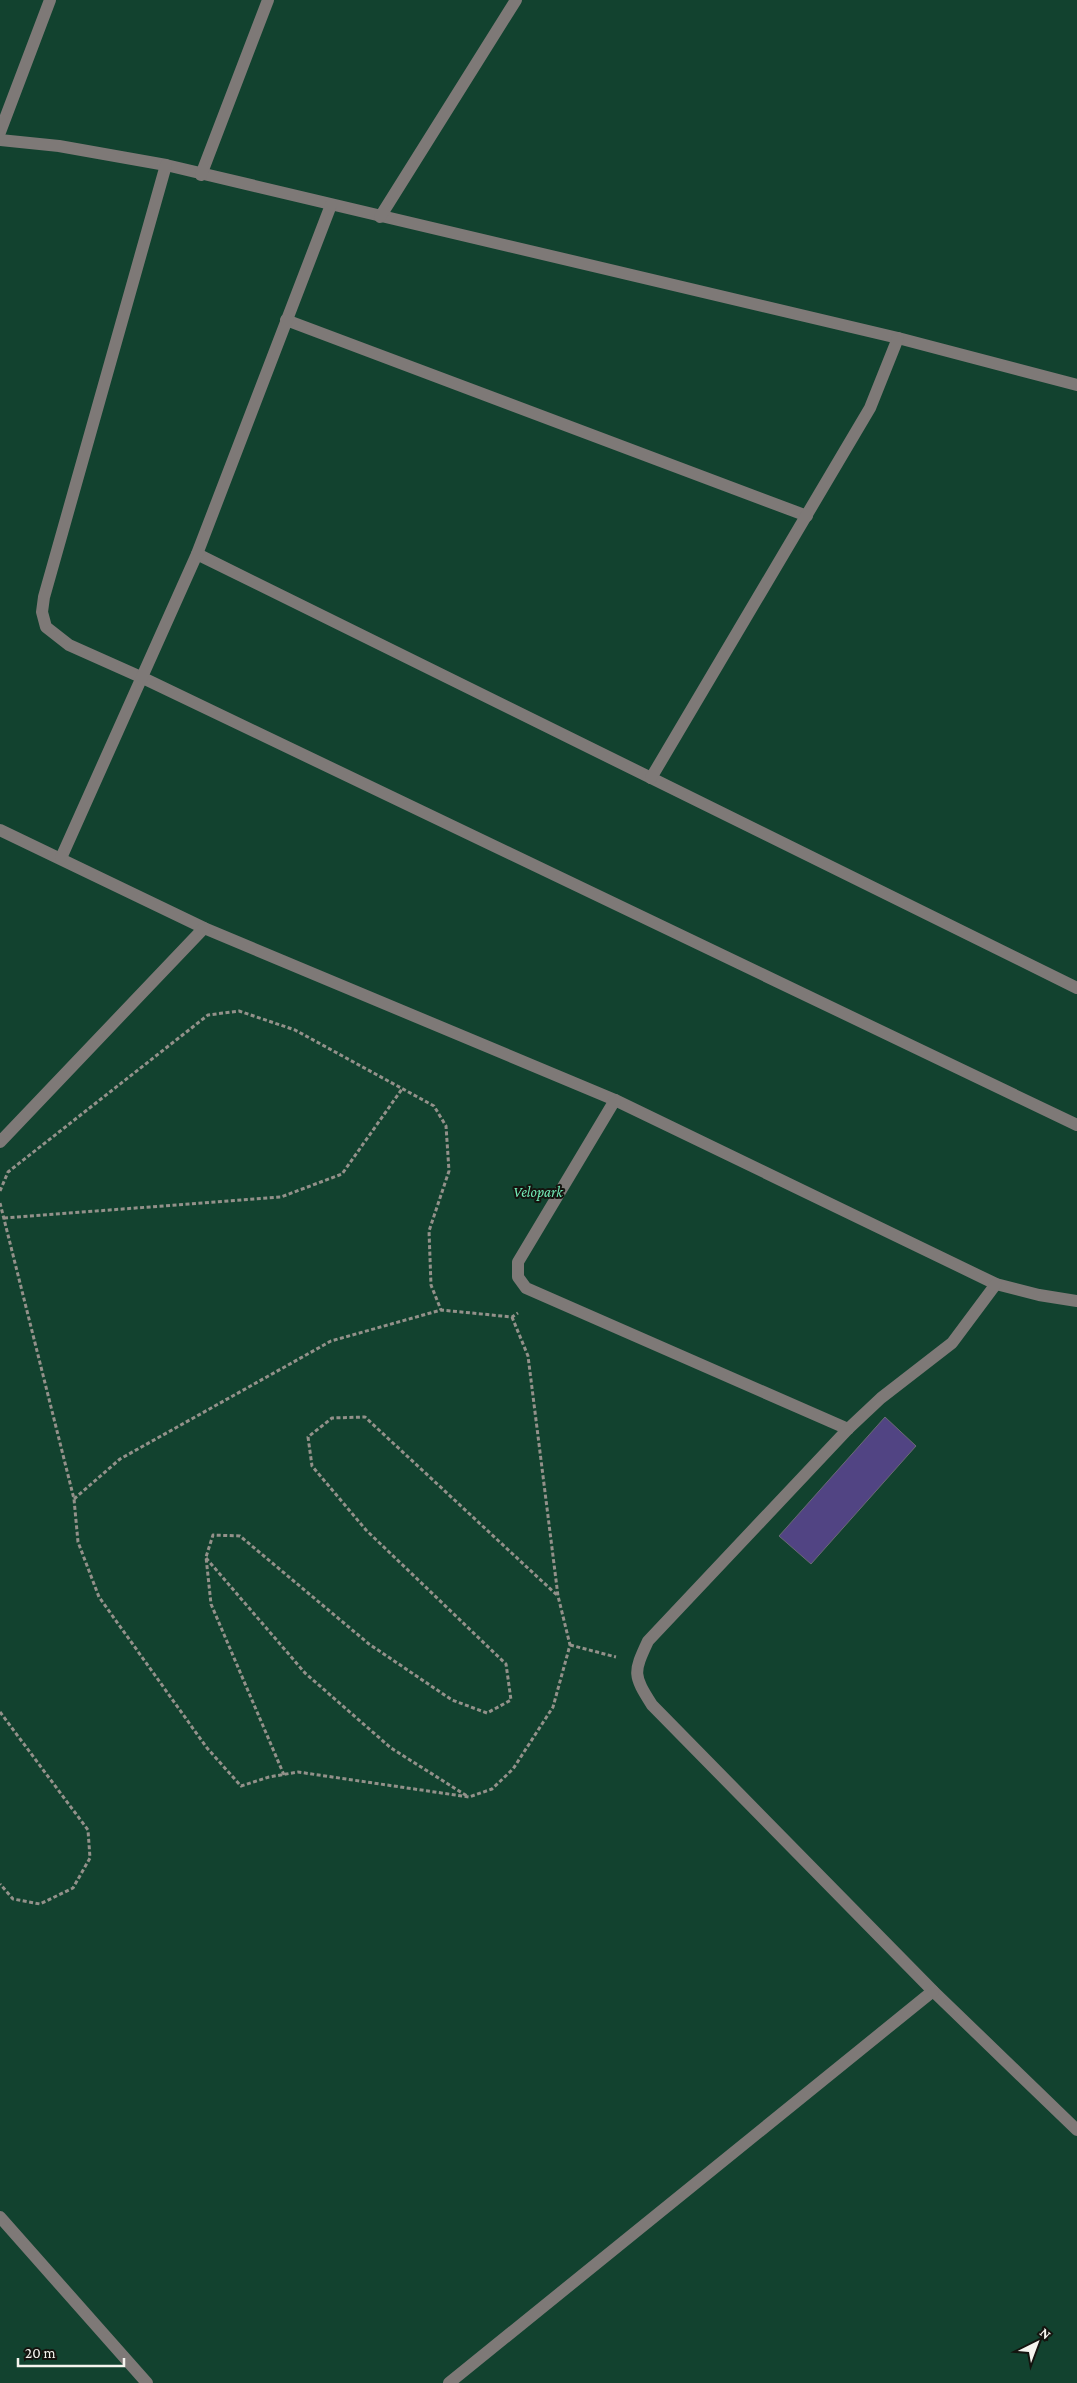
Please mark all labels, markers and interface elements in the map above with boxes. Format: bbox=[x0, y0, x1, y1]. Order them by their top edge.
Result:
park label: Velopark bbox=[513, 1184, 564, 1201]
north arrow bbox=[1012, 2318, 1062, 2368]
text: N bbox=[1037, 2324, 1055, 2343]
scale bar bbox=[18, 2336, 124, 2368]
text: 20 m bbox=[25, 2345, 56, 2361]

